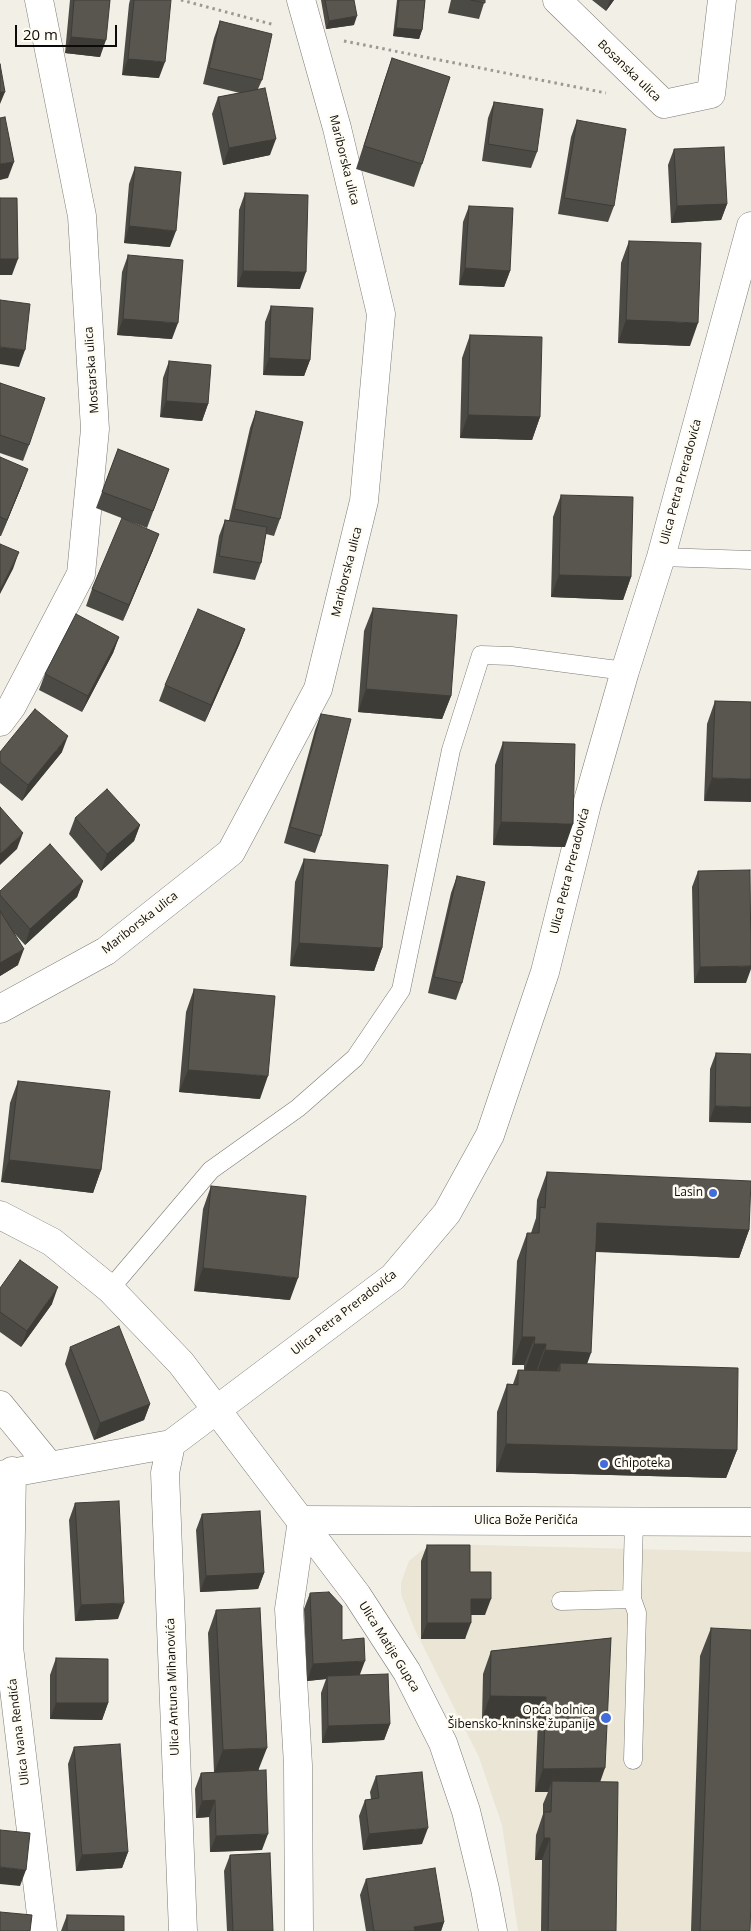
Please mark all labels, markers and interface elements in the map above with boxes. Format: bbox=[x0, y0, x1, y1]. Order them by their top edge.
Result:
scale bar bbox=[18, 15, 120, 47]
text: 20 m bbox=[23, 24, 58, 44]
street label: Bosanska ulica bbox=[594, 37, 664, 105]
street label: Mariborska ulica bbox=[326, 113, 362, 207]
street label: Mostarska ulica bbox=[82, 326, 102, 414]
street label: Ulica Petra Preradovića bbox=[657, 417, 705, 547]
street label: Mariborska ulica bbox=[329, 525, 365, 619]
street label: Ulica Petra Preradovića bbox=[547, 806, 593, 936]
street label: Mariborska ulica bbox=[99, 889, 181, 957]
place label: Lasin bbox=[674, 1186, 703, 1200]
marker: Lasin bbox=[707, 1187, 719, 1199]
street label: Ulica Petra Preradovića bbox=[288, 1267, 400, 1359]
place label: Chipoteka bbox=[614, 1457, 670, 1471]
marker: Chipoteka bbox=[598, 1458, 610, 1470]
street label: Ulica Bože Peričića bbox=[474, 1514, 578, 1528]
street label: Ulica Matije Gupca bbox=[355, 1599, 423, 1695]
street label: Ulica Antuna Mihanovića bbox=[163, 1618, 183, 1756]
street label: Ulica Ivana Rendića bbox=[5, 1678, 33, 1786]
place label: Opća bolnica Šibensko-kninske županije bbox=[448, 1704, 595, 1732]
marker: Opća bolnica Šibensko-kninske županije bbox=[599, 1711, 613, 1725]

